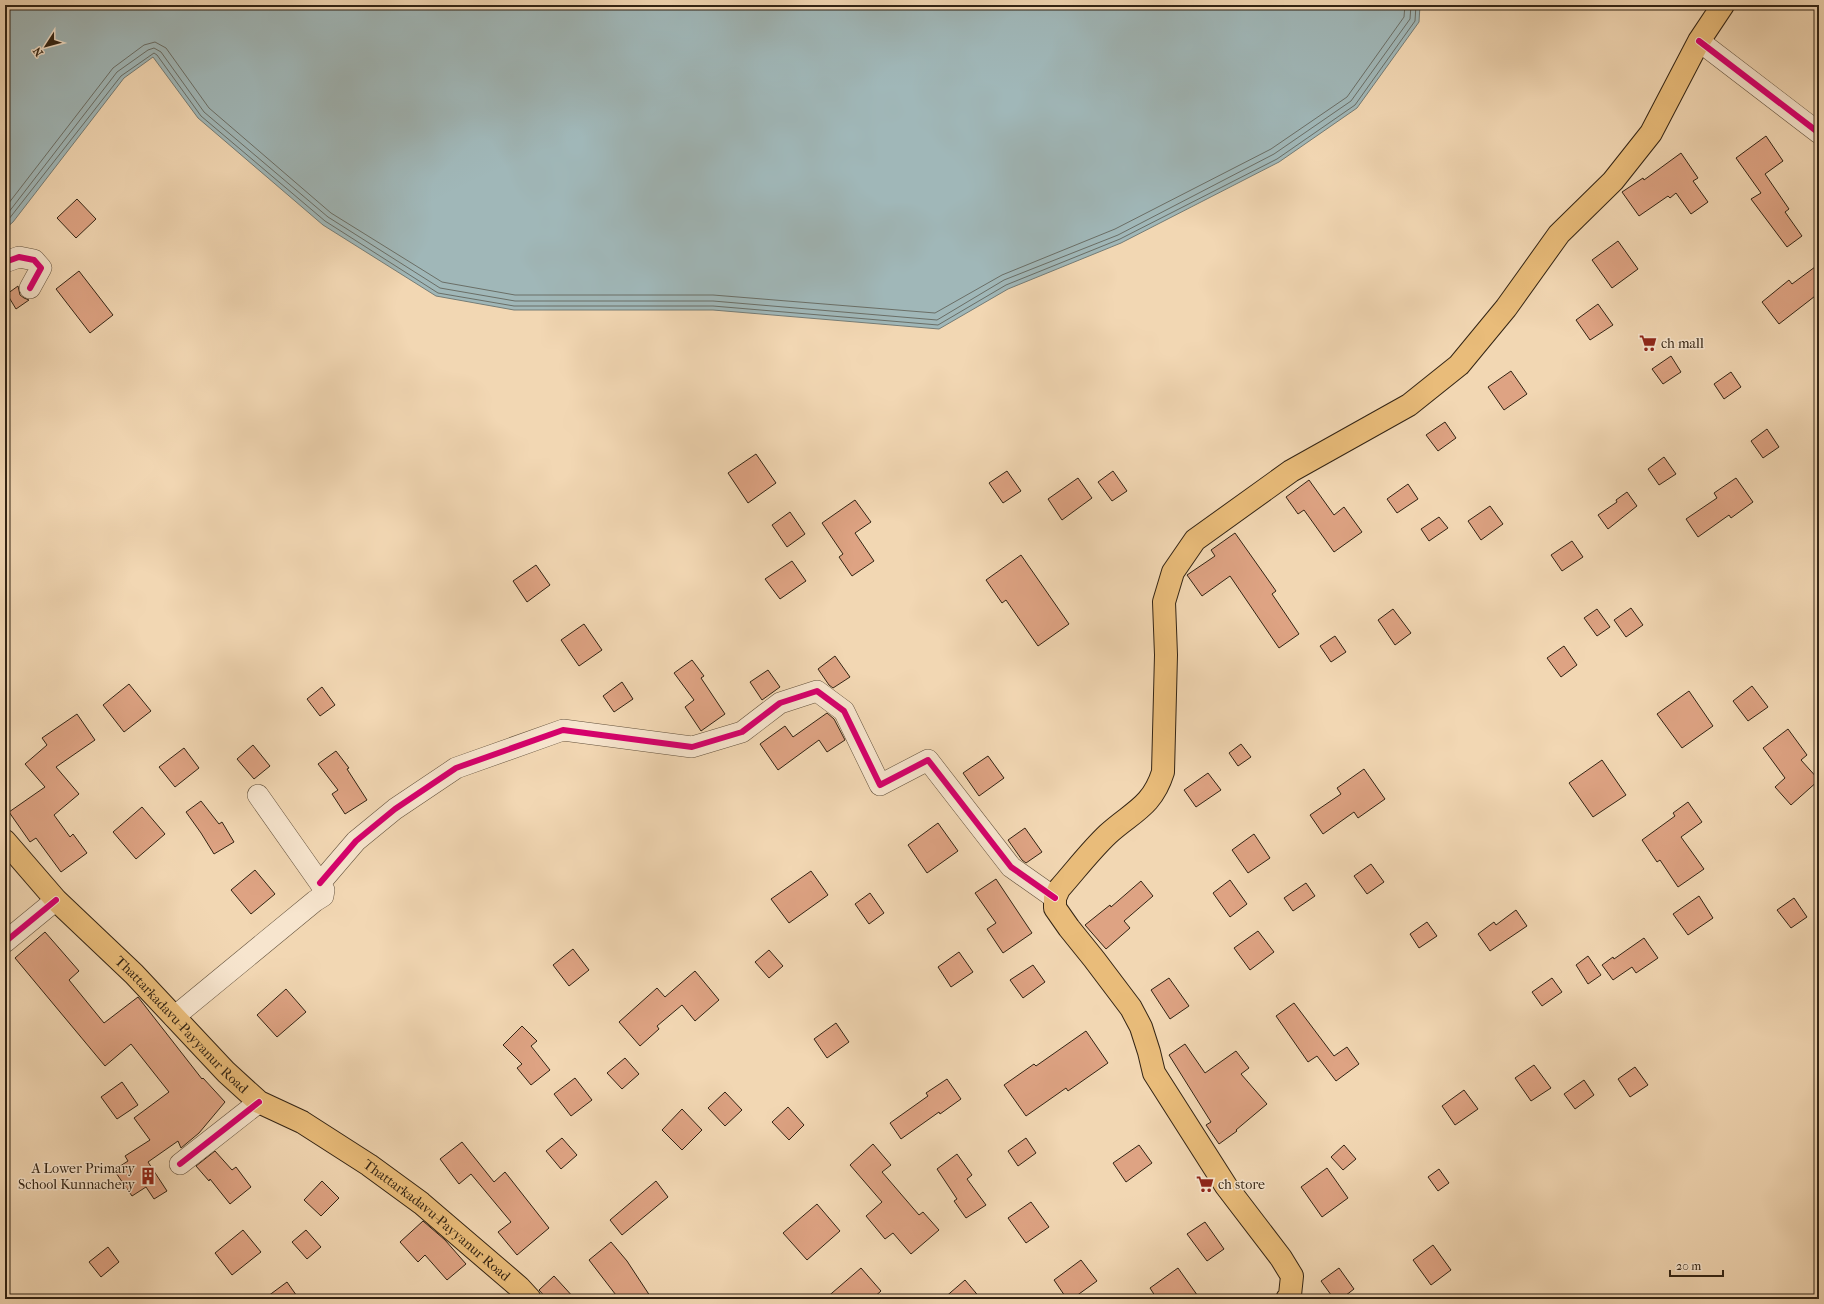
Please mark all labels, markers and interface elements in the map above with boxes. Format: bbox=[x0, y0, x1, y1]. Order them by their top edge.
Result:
north arrow bbox=[26, 26, 66, 66]
text: N bbox=[30, 44, 46, 59]
supermarket icon: ch mall bbox=[1638, 333, 1658, 353]
place label: ch mall bbox=[1661, 335, 1704, 352]
street label: Thattarkadavu-Payyanur Road bbox=[111, 953, 252, 1097]
street label: Thattarkadavu-Payyanur Road bbox=[360, 1156, 514, 1285]
place label: A Lower Primary School Kunnachery bbox=[18, 1160, 136, 1193]
building icon: A Lower Primary School Kunnachery bbox=[138, 1166, 158, 1186]
supermarket icon: ch store bbox=[1195, 1174, 1215, 1194]
place label: ch store bbox=[1218, 1176, 1265, 1193]
scale bar bbox=[1670, 1252, 1723, 1278]
text: 20 m bbox=[1676, 1259, 1701, 1273]

